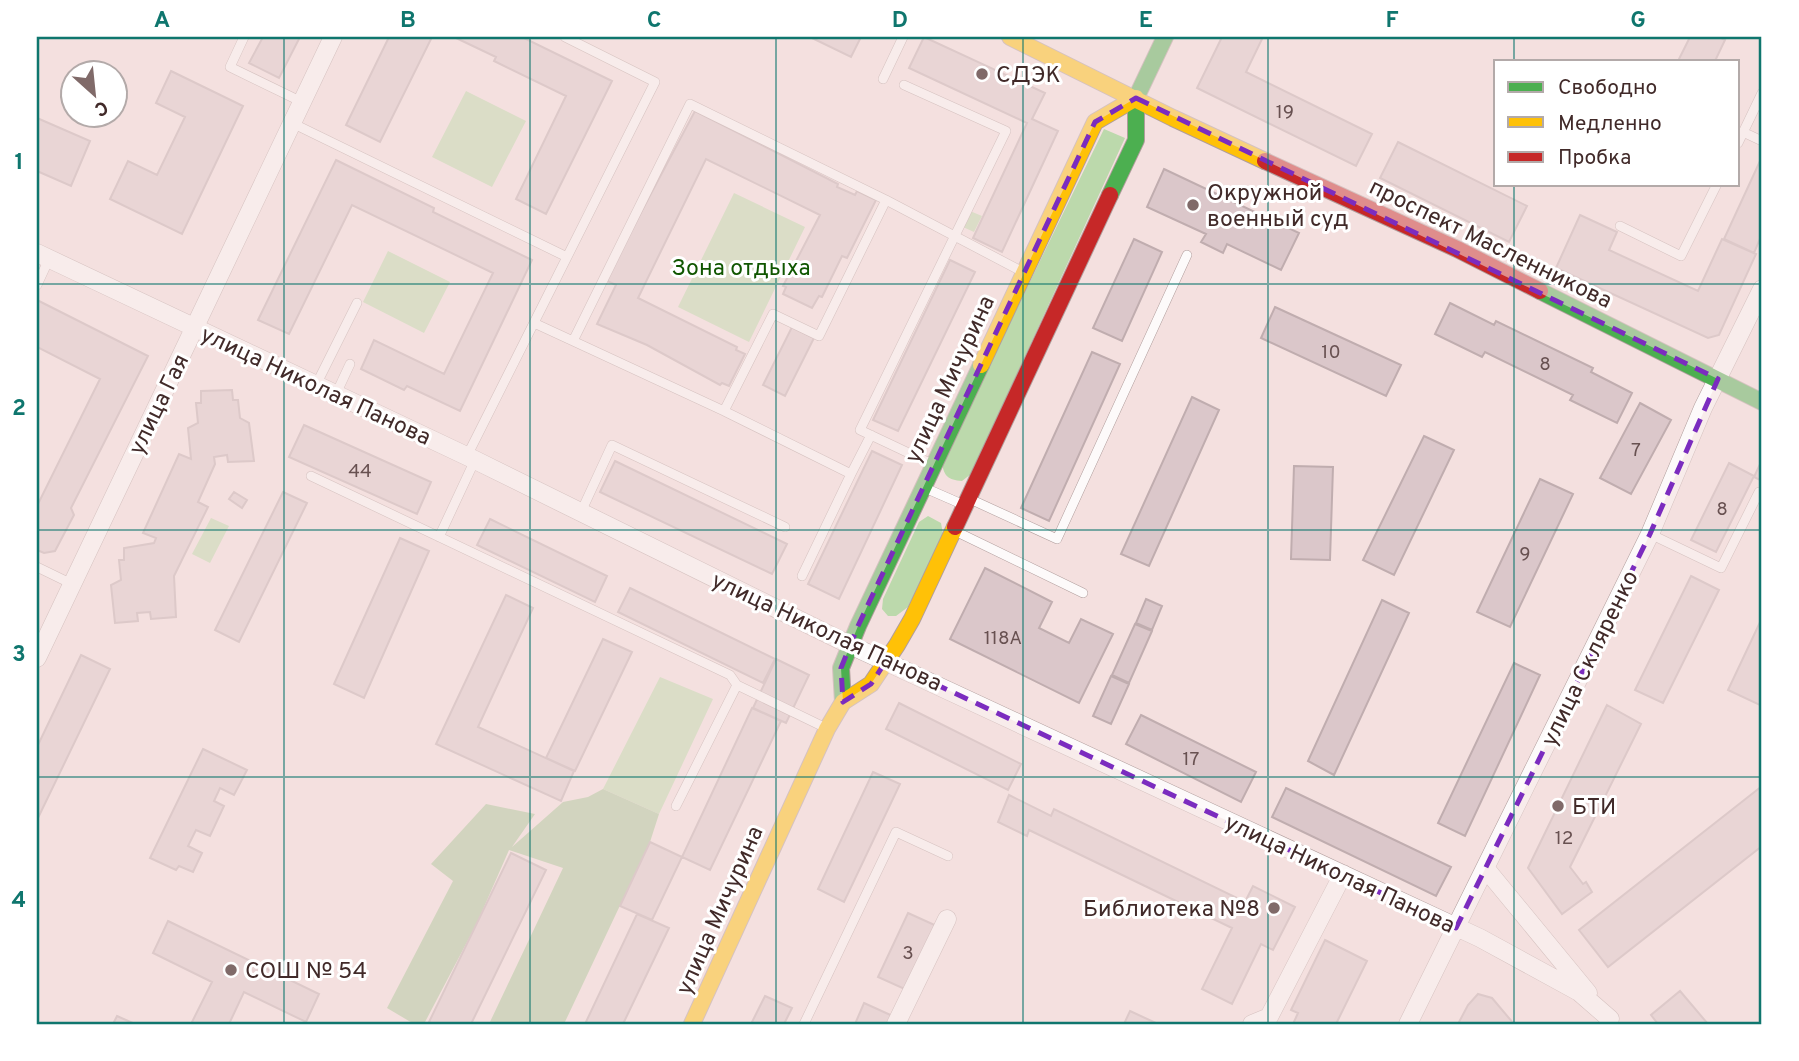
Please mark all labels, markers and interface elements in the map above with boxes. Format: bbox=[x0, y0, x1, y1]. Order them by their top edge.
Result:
text: A bbox=[154, 7, 170, 36]
text: B bbox=[400, 7, 416, 36]
text: C bbox=[647, 7, 661, 36]
text: D bbox=[892, 7, 908, 36]
text: E bbox=[1139, 7, 1153, 36]
text: F bbox=[1385, 7, 1399, 36]
text: G bbox=[1630, 7, 1646, 36]
north arrow bbox=[60, 60, 130, 130]
legend bbox=[1494, 60, 1740, 186]
place label: СДЭК bbox=[996, 62, 1061, 91]
marker: СДЭК bbox=[974, 66, 990, 82]
text: Свободно bbox=[1558, 75, 1657, 102]
text: С bbox=[90, 94, 112, 121]
house number: 19 bbox=[1276, 101, 1294, 125]
text: Медленно bbox=[1558, 111, 1662, 138]
text: Пробка bbox=[1558, 145, 1631, 172]
text: 1 bbox=[14, 149, 24, 178]
street label: проспект Масленникова bbox=[1364, 174, 1616, 317]
place label: Окружной военный суд bbox=[1207, 180, 1349, 235]
marker: Окружной военный суд bbox=[1185, 197, 1201, 213]
park label: Зона отдыха bbox=[671, 255, 811, 284]
street label: улица Мичурина bbox=[900, 292, 1003, 469]
street label: улица Николая Панова bbox=[195, 321, 435, 453]
house number: 10 bbox=[1321, 341, 1341, 365]
street label: улица Гая bbox=[123, 350, 197, 460]
house number: 8 bbox=[1539, 353, 1551, 377]
text: 2 bbox=[12, 395, 26, 424]
house number: 7 bbox=[1631, 439, 1641, 463]
house number: 44 bbox=[348, 460, 372, 484]
house number: 8 bbox=[1716, 498, 1728, 522]
house number: 9 bbox=[1519, 543, 1531, 567]
street label: улица Скляренко bbox=[1536, 566, 1646, 752]
street label: улица Николая Панова bbox=[706, 567, 946, 699]
house number: 118А bbox=[984, 627, 1022, 651]
text: 3 bbox=[12, 641, 26, 670]
house number: 17 bbox=[1183, 748, 1200, 772]
place label: БТИ bbox=[1572, 794, 1616, 823]
marker: БТИ bbox=[1550, 798, 1566, 814]
street label: улица Николая Панова bbox=[1219, 809, 1459, 941]
street label: улица Мичурина bbox=[671, 822, 772, 1000]
house number: 12 bbox=[1555, 827, 1573, 851]
text: 4 bbox=[12, 887, 26, 916]
place label: Библиотека №8 bbox=[1083, 896, 1260, 925]
marker: Библиотека №8 bbox=[1266, 900, 1282, 916]
house number: 3 bbox=[902, 942, 914, 966]
place label: СОШ № 54 bbox=[245, 958, 367, 987]
marker: СОШ № 54 bbox=[223, 962, 239, 978]

